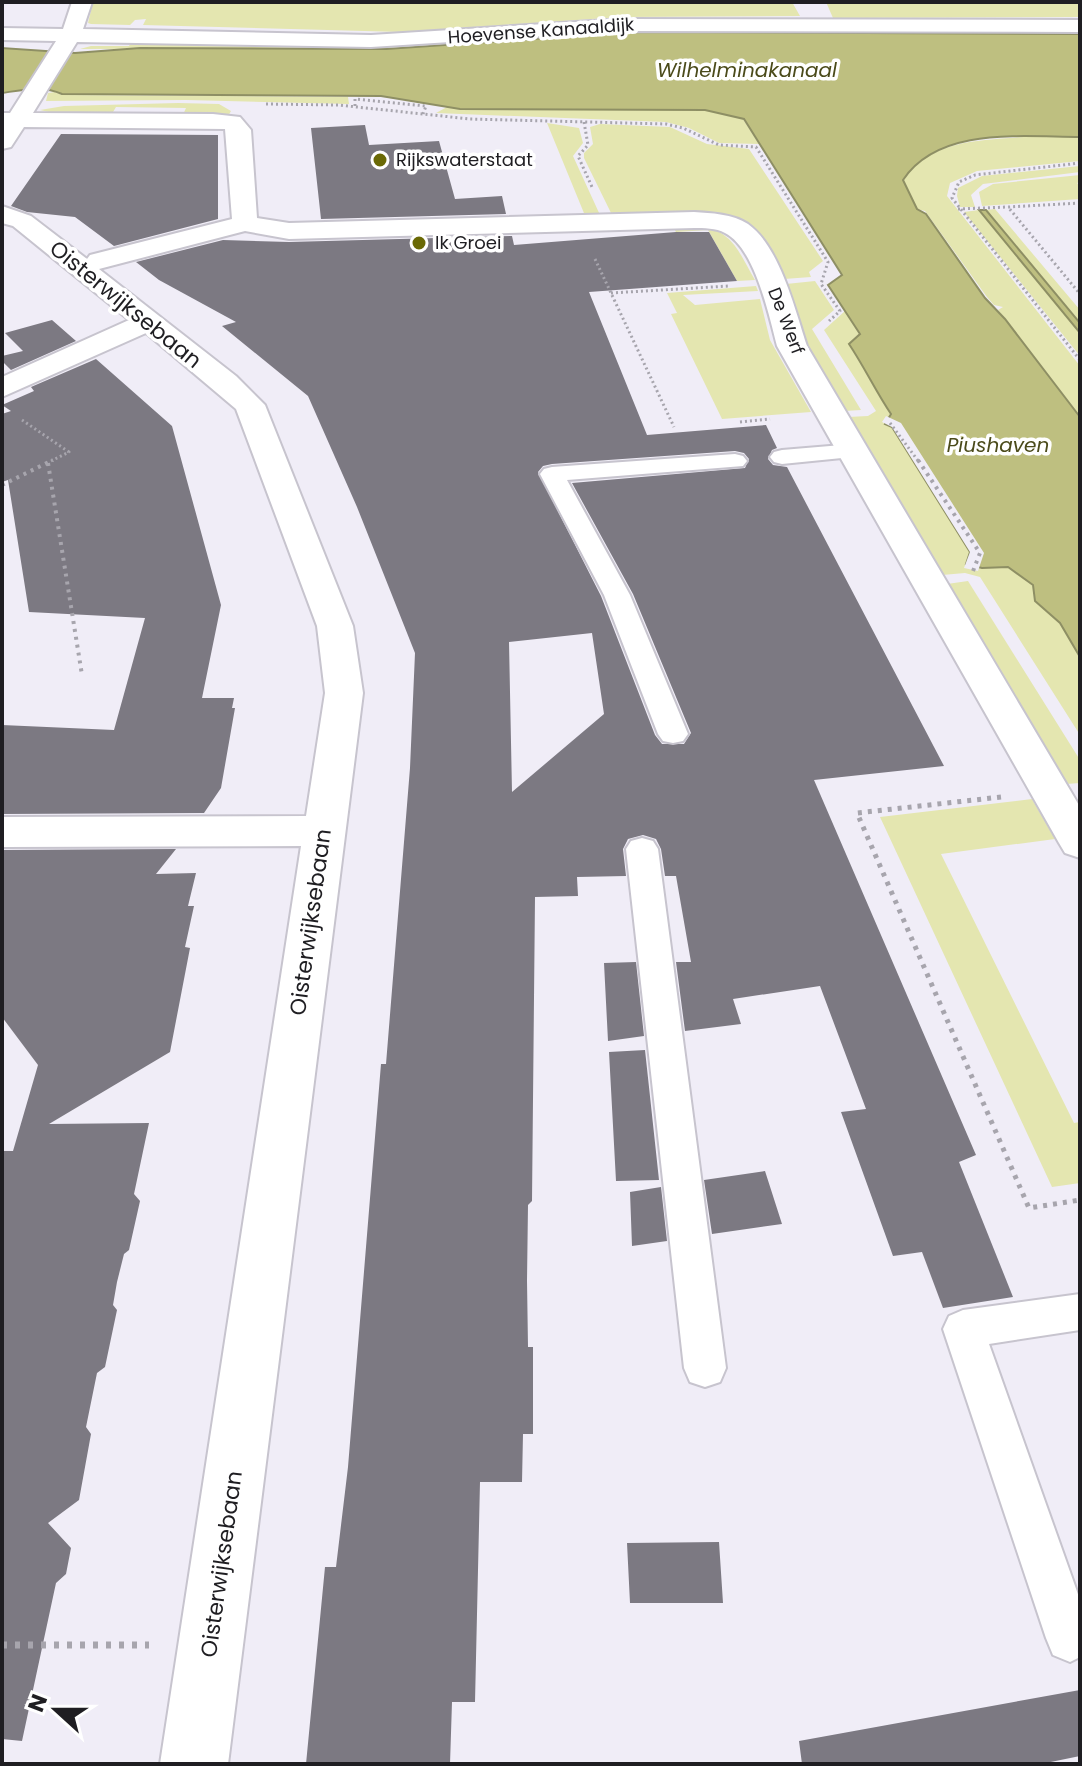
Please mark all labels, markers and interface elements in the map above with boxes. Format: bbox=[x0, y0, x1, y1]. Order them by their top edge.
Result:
street label: Hoevense Kanaaldijk bbox=[447, 11, 636, 49]
water label: Wilhelminakanaal bbox=[657, 56, 837, 84]
place label: Rijkswaterstaat bbox=[396, 147, 533, 172]
marker: Rijkswaterstaat bbox=[371, 151, 389, 169]
place label: Ik Groei bbox=[435, 230, 501, 255]
street label: Oisterwijksebaan bbox=[43, 233, 209, 376]
marker: Ik Groei bbox=[410, 234, 428, 252]
street label: De Werf bbox=[762, 284, 811, 358]
water label: Piushaven bbox=[947, 431, 1049, 459]
street label: Oisterwijksebaan bbox=[282, 827, 339, 1017]
street label: Oisterwijksebaan bbox=[193, 1469, 250, 1659]
north arrow bbox=[16, 1670, 96, 1750]
text: N bbox=[20, 1690, 55, 1716]

